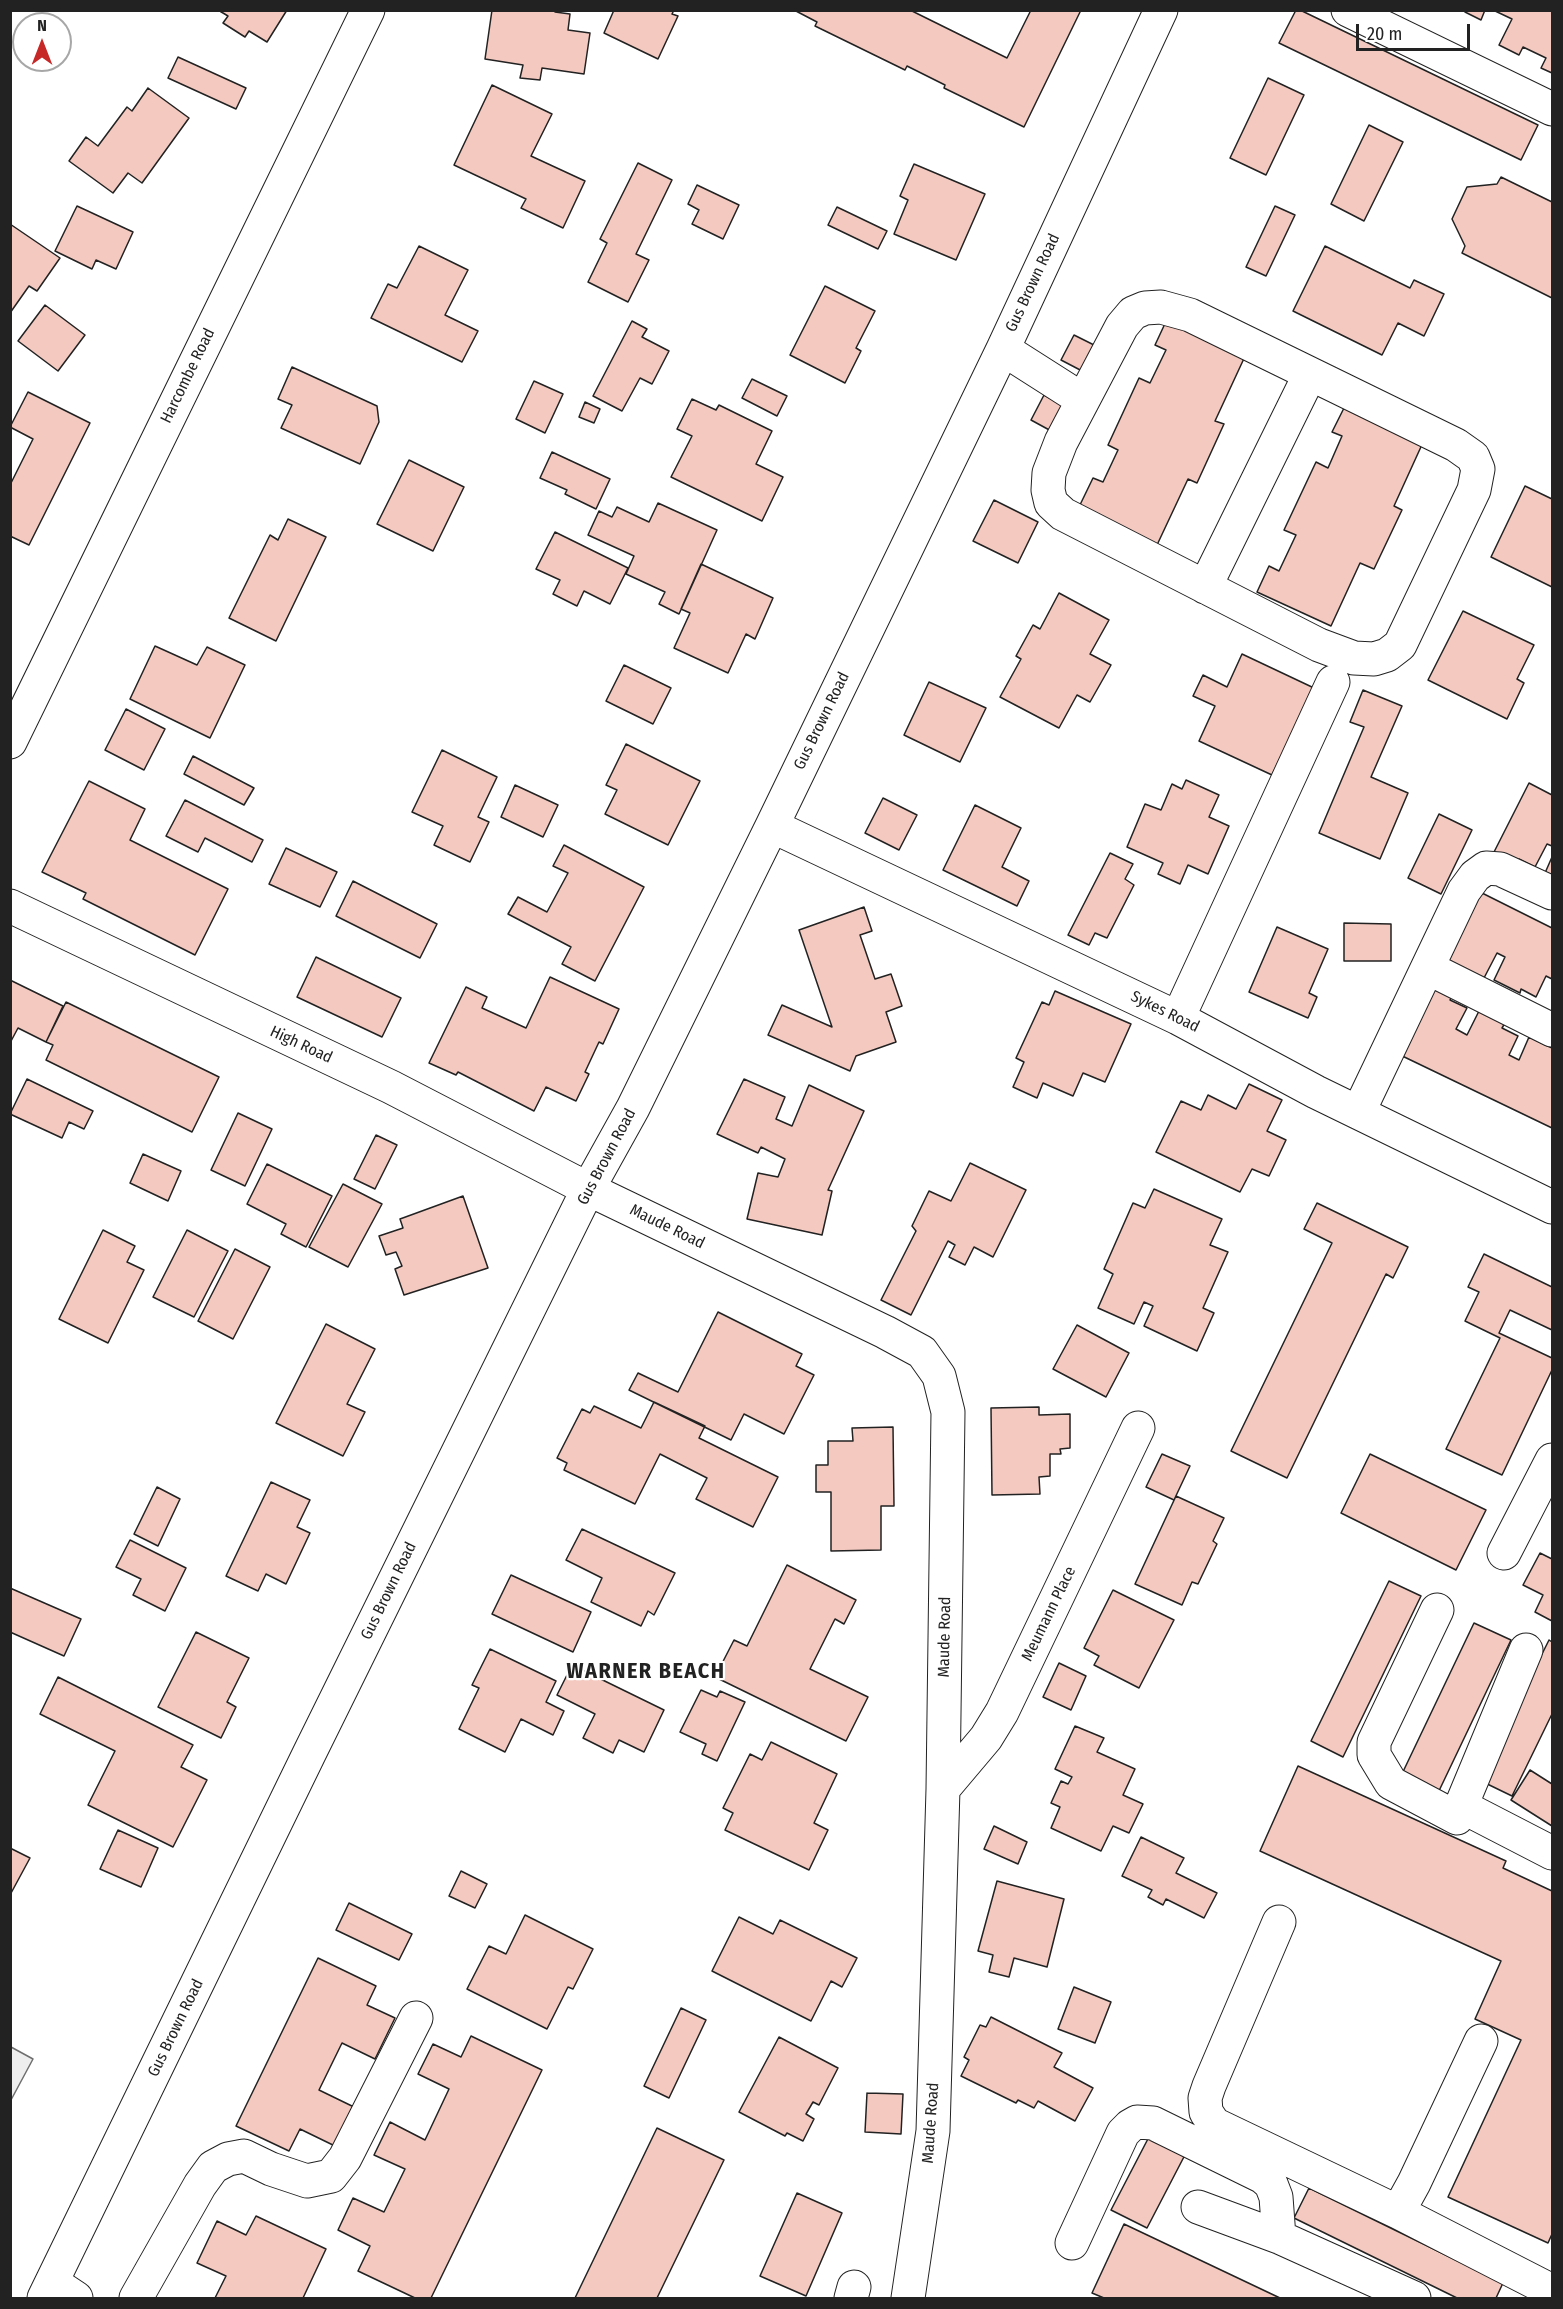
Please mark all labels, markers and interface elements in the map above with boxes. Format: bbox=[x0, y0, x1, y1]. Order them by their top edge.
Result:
north arrow bbox=[12, 12, 72, 72]
scale bar bbox=[1359, 12, 1473, 50]
text: N bbox=[37, 16, 47, 35]
text: 20 m bbox=[1367, 23, 1402, 45]
street label: Gus Brown Road bbox=[1002, 231, 1064, 335]
street label: Harcombe Road bbox=[157, 325, 219, 427]
street label: Gus Brown Road bbox=[790, 669, 854, 773]
street label: Sykes Road bbox=[1128, 987, 1202, 1037]
street label: High Road bbox=[267, 1022, 335, 1068]
street label: Gus Brown Road bbox=[574, 1106, 640, 1208]
street label: Maude Road bbox=[626, 1201, 708, 1253]
street label: Gus Brown Road bbox=[357, 1539, 421, 1643]
street label: Meumann Place bbox=[1018, 1563, 1080, 1665]
street label: Maude Road bbox=[935, 1596, 955, 1678]
district label: WARNER BEACH bbox=[566, 1659, 726, 1685]
street label: Gus Brown Road bbox=[144, 1976, 208, 2080]
street label: Maude Road bbox=[919, 2082, 943, 2164]

